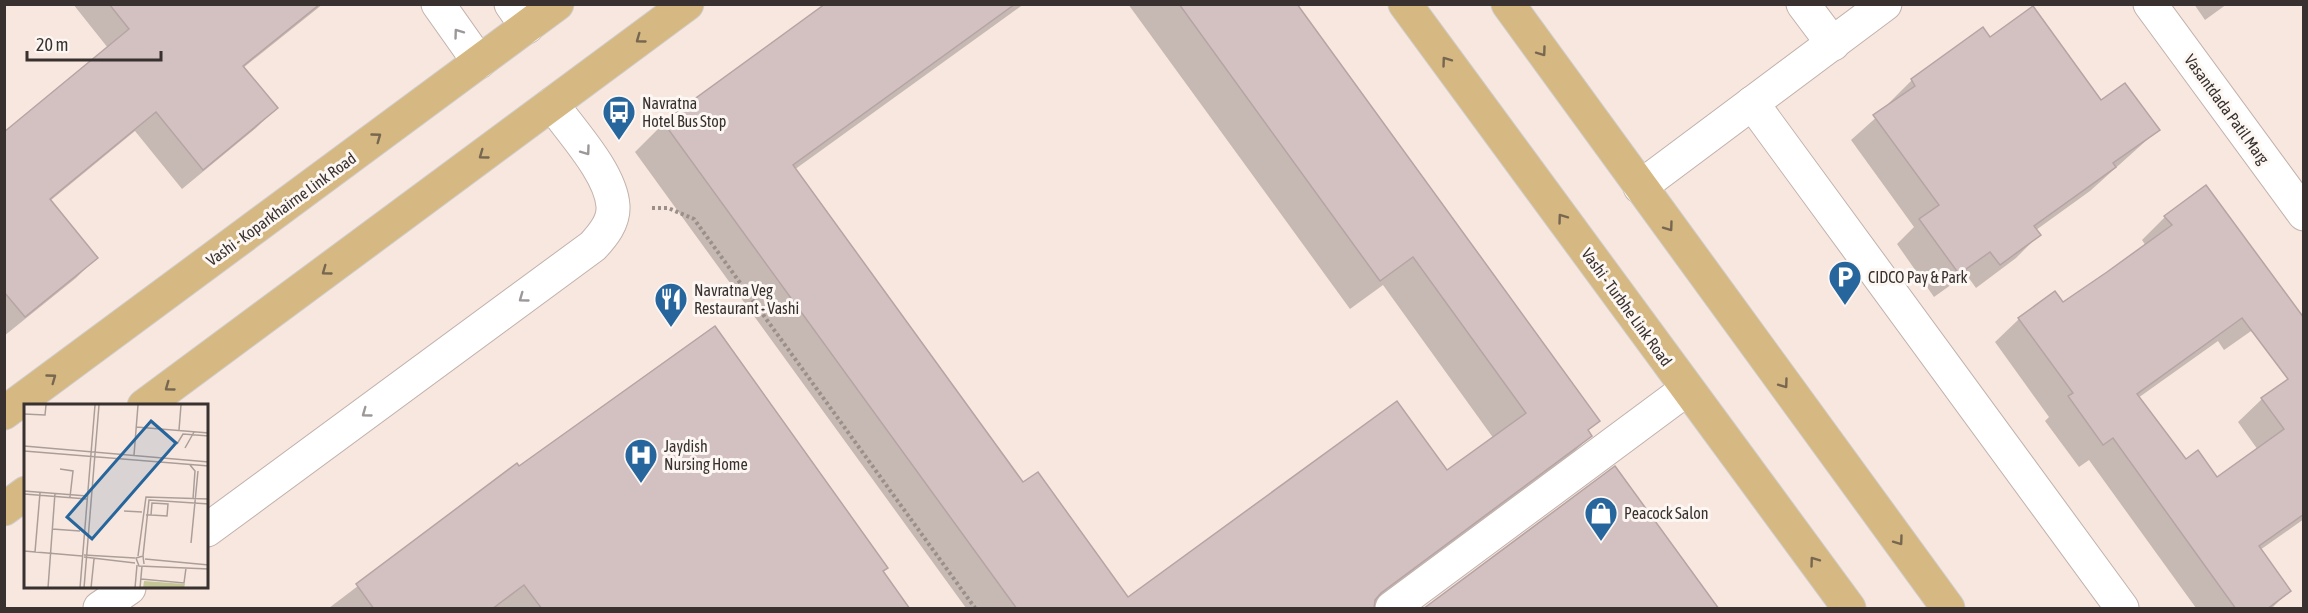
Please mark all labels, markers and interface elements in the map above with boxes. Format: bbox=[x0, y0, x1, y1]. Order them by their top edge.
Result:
scale bar bbox=[27, 24, 160, 62]
one-way arrow bbox=[455, 29, 466, 40]
one-way arrow bbox=[635, 32, 646, 43]
text: 20 m bbox=[36, 34, 68, 55]
one-way arrow bbox=[1535, 45, 1546, 56]
street label: Vasantdada Patil Marg bbox=[2180, 51, 2273, 168]
one-way arrow bbox=[1443, 56, 1454, 67]
bus stop icon: Navratna Hotel Bus Stop bbox=[601, 94, 637, 141]
place label: Navratna Hotel Bus Stop bbox=[642, 94, 726, 131]
one-way arrow bbox=[371, 134, 382, 145]
one-way arrow bbox=[579, 145, 590, 156]
one-way arrow bbox=[478, 148, 489, 159]
street label: Vashi - Koparkhairne Link Road bbox=[203, 149, 360, 270]
one-way arrow bbox=[1558, 214, 1569, 225]
one-way arrow bbox=[1662, 220, 1673, 231]
street label: Vashi - Turbhe Link Road bbox=[1578, 245, 1676, 369]
parking icon: CIDCO Pay & Park bbox=[1827, 259, 1863, 306]
one-way arrow bbox=[322, 264, 333, 275]
place label: CIDCO Pay & Park bbox=[1868, 268, 1968, 287]
restaurant icon: Navratna Veg Restaurant - Vashi bbox=[653, 281, 689, 328]
place label: Navratna Veg Restaurant - Vashi bbox=[694, 281, 799, 317]
one-way arrow bbox=[519, 290, 530, 301]
one-way arrow bbox=[45, 374, 56, 385]
one-way arrow bbox=[1777, 377, 1788, 388]
one-way arrow bbox=[165, 380, 176, 391]
inset map bbox=[24, 404, 208, 589]
one-way arrow bbox=[361, 406, 372, 417]
hospital icon: Jaydish Nursing Home bbox=[623, 437, 659, 484]
place label: Jaydish Nursing Home bbox=[664, 437, 748, 474]
shop icon: Peacock Salon bbox=[1583, 495, 1619, 542]
place label: Peacock Salon bbox=[1624, 504, 1709, 522]
one-way arrow bbox=[1892, 535, 1903, 546]
one-way arrow bbox=[1810, 557, 1821, 568]

